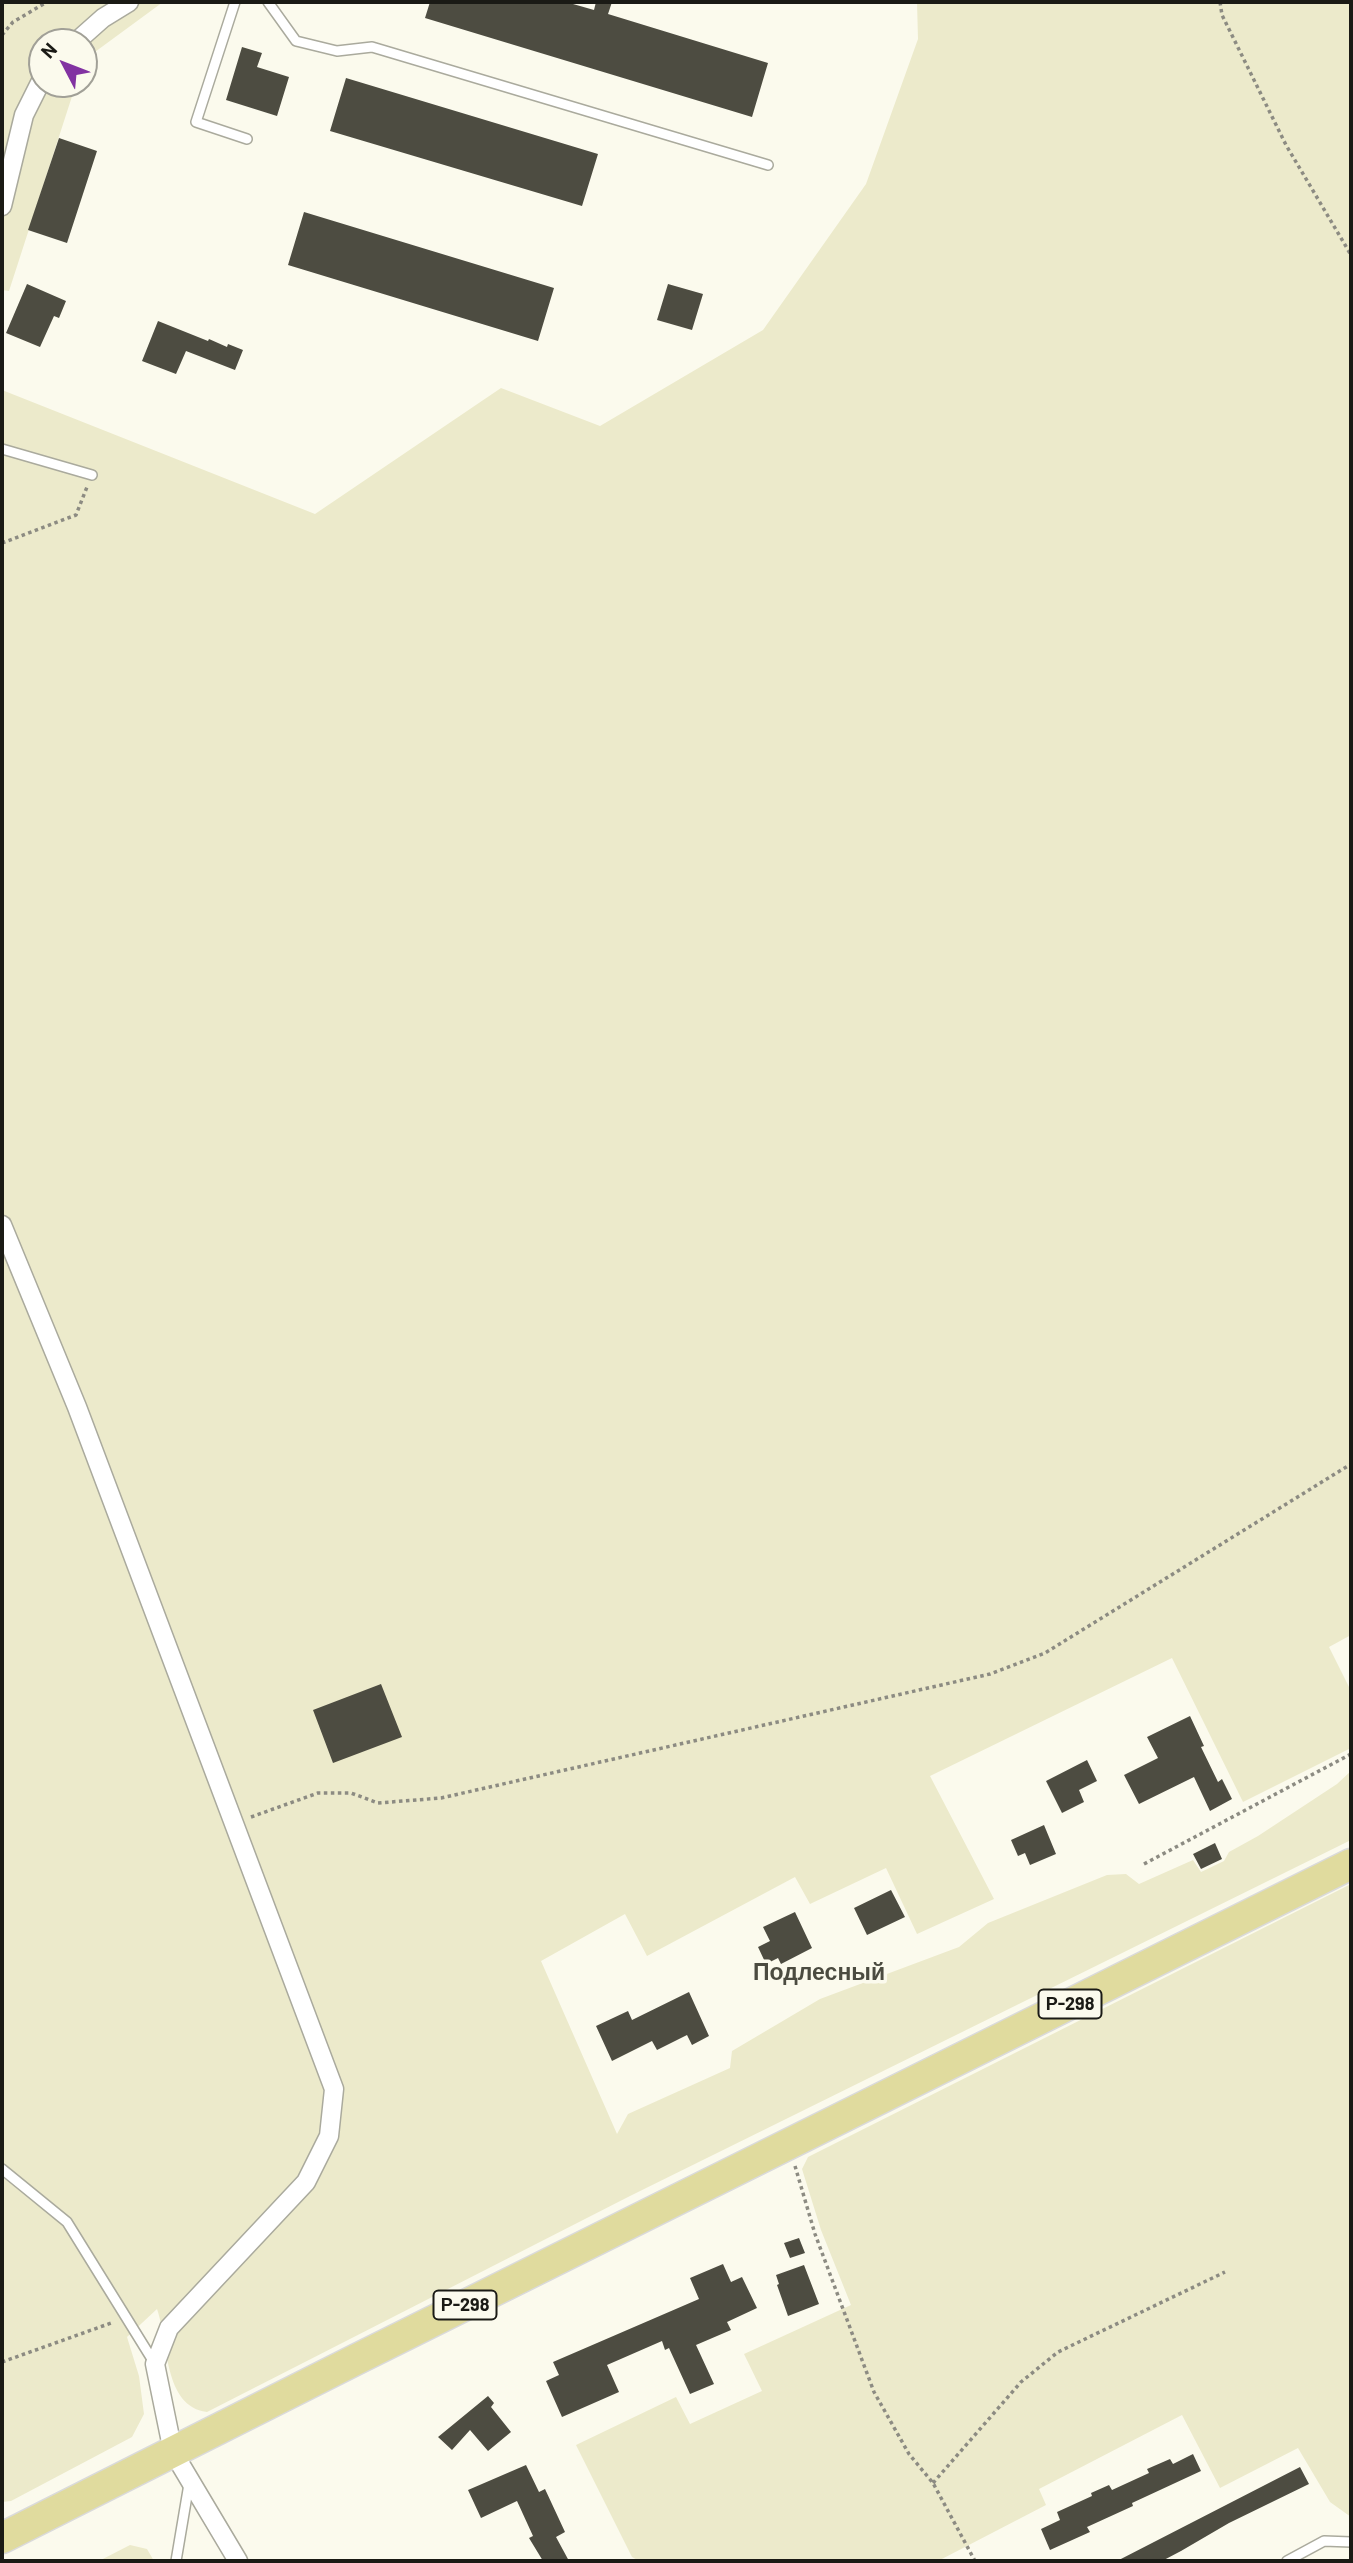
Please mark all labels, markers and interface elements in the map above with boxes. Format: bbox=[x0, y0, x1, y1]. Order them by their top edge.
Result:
north arrow bbox=[28, 28, 98, 98]
text: N bbox=[36, 38, 61, 62]
district label: Подлесный bbox=[753, 1958, 885, 1986]
road number: Р-298 bbox=[1038, 1990, 1102, 2018]
road number: Р-298 bbox=[434, 2290, 496, 2320]

